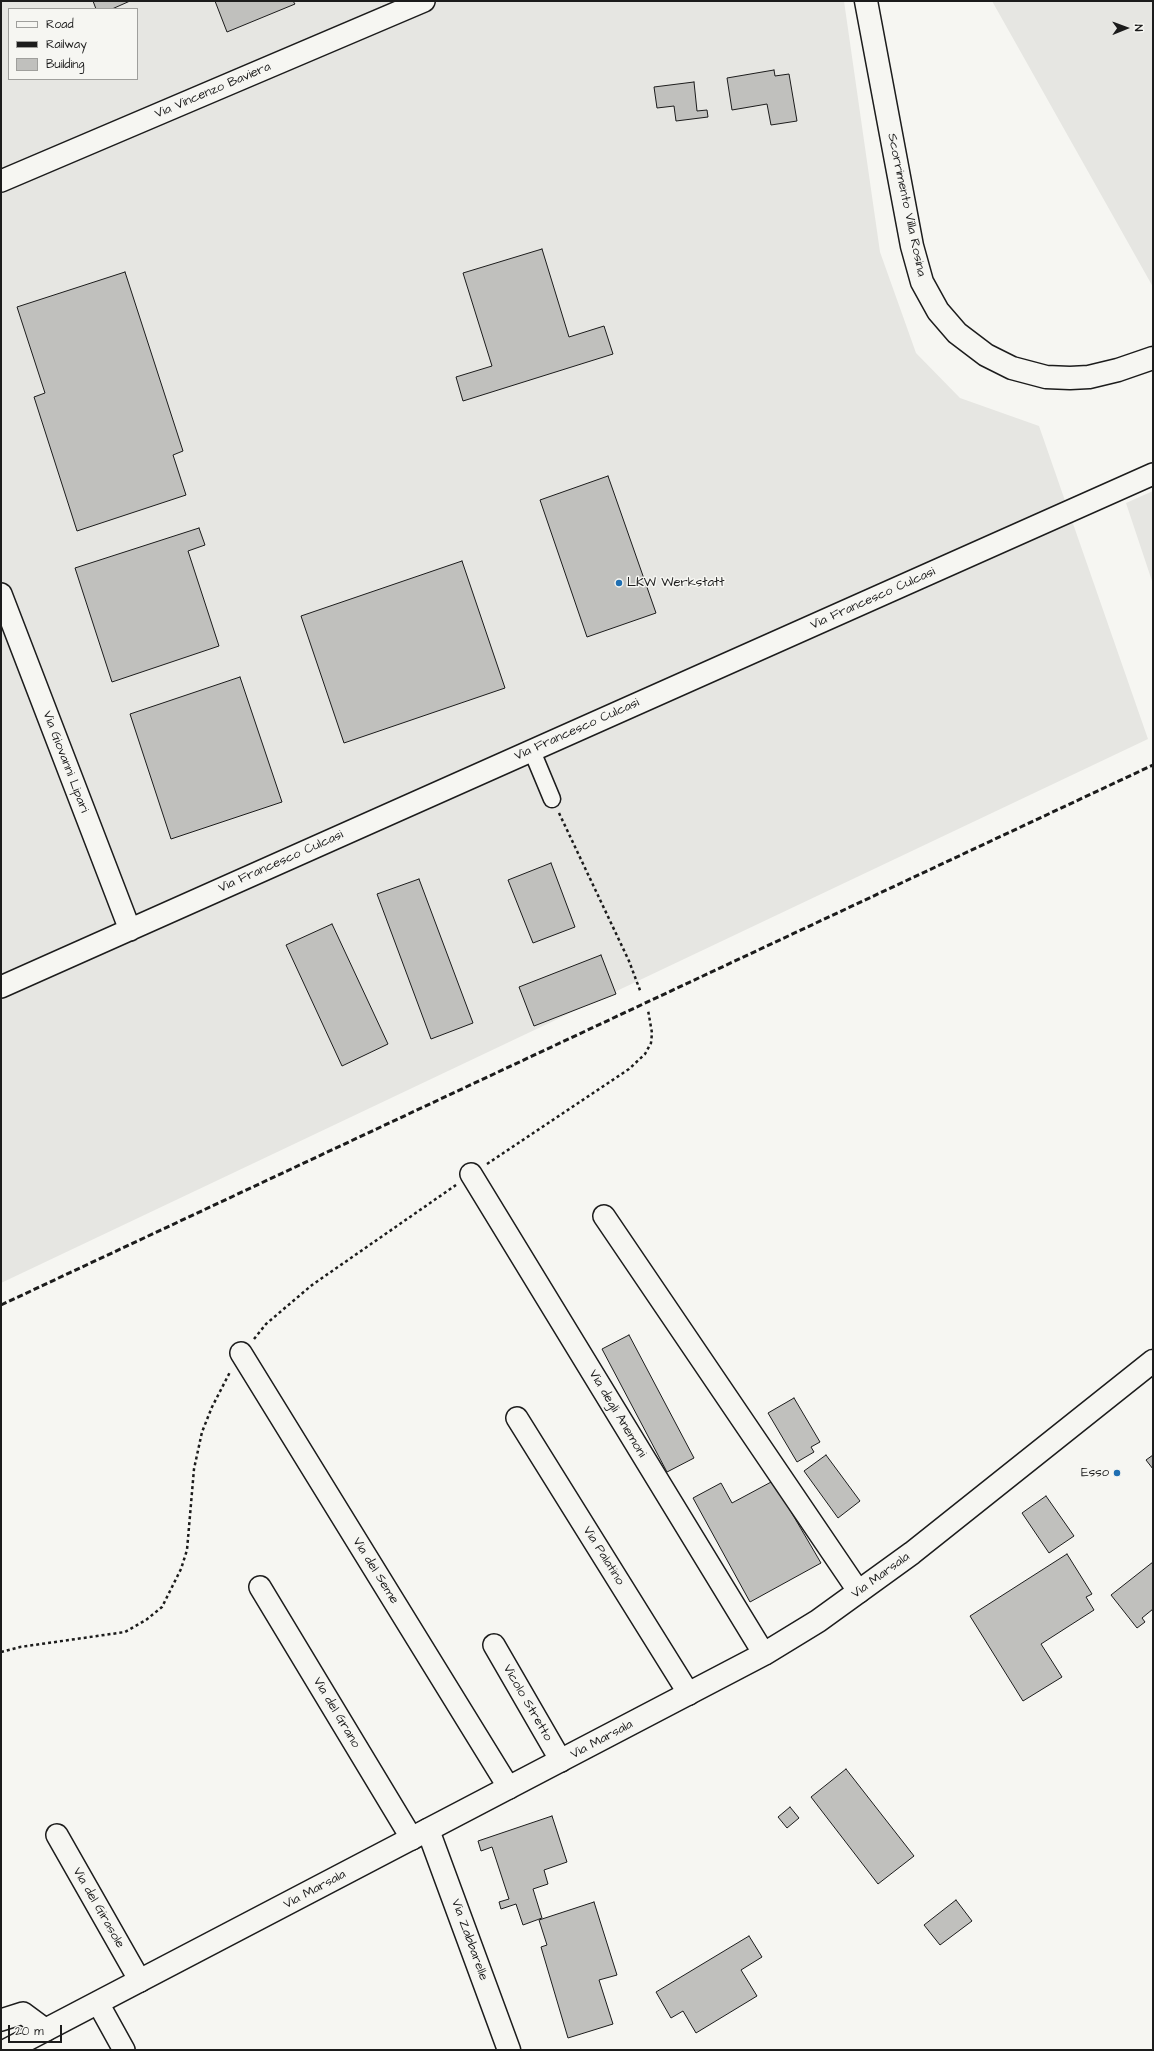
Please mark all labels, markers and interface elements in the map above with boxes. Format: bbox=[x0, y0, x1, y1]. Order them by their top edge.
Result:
legend bbox=[8, 8, 138, 80]
north arrow bbox=[1106, 8, 1146, 48]
text: Road bbox=[46, 16, 74, 33]
text: N bbox=[1131, 24, 1146, 31]
text: Railway bbox=[46, 36, 87, 53]
text: Building bbox=[46, 56, 84, 73]
street label: Via Vincenzo Baviera bbox=[153, 59, 273, 123]
street label: Scorrimento Villa Rosina bbox=[883, 132, 929, 278]
street label: Via Francesco Culcasi bbox=[808, 564, 938, 634]
place label: LKW Werkstatt bbox=[627, 575, 725, 591]
marker: LKW Werkstatt bbox=[614, 578, 624, 588]
street label: Via Francesco Culcasi bbox=[512, 695, 642, 765]
street label: Via Giovanni Lipari bbox=[38, 709, 92, 815]
street label: Via Francesco Culcasi bbox=[216, 827, 346, 897]
street label: Via degli Anemoni bbox=[585, 1367, 649, 1461]
place label: Esso bbox=[1081, 1465, 1109, 1481]
marker: Esso bbox=[1112, 1468, 1122, 1478]
street label: Via Palatino bbox=[579, 1524, 627, 1588]
street label: Via del Seme bbox=[348, 1535, 402, 1607]
street label: Via Marsala bbox=[849, 1550, 913, 1602]
street label: Vicolo Stretto bbox=[499, 1662, 555, 1744]
street label: Via del Grano bbox=[309, 1675, 363, 1751]
street label: Via Marsala bbox=[568, 1717, 636, 1763]
street label: Via del Girasole bbox=[69, 1865, 127, 1951]
street label: Via Marsala bbox=[281, 1867, 349, 1913]
street label: Via Zabbarelle bbox=[447, 1897, 491, 1983]
scale bar bbox=[10, 2017, 64, 2043]
text: 20 m bbox=[15, 2023, 44, 2040]

